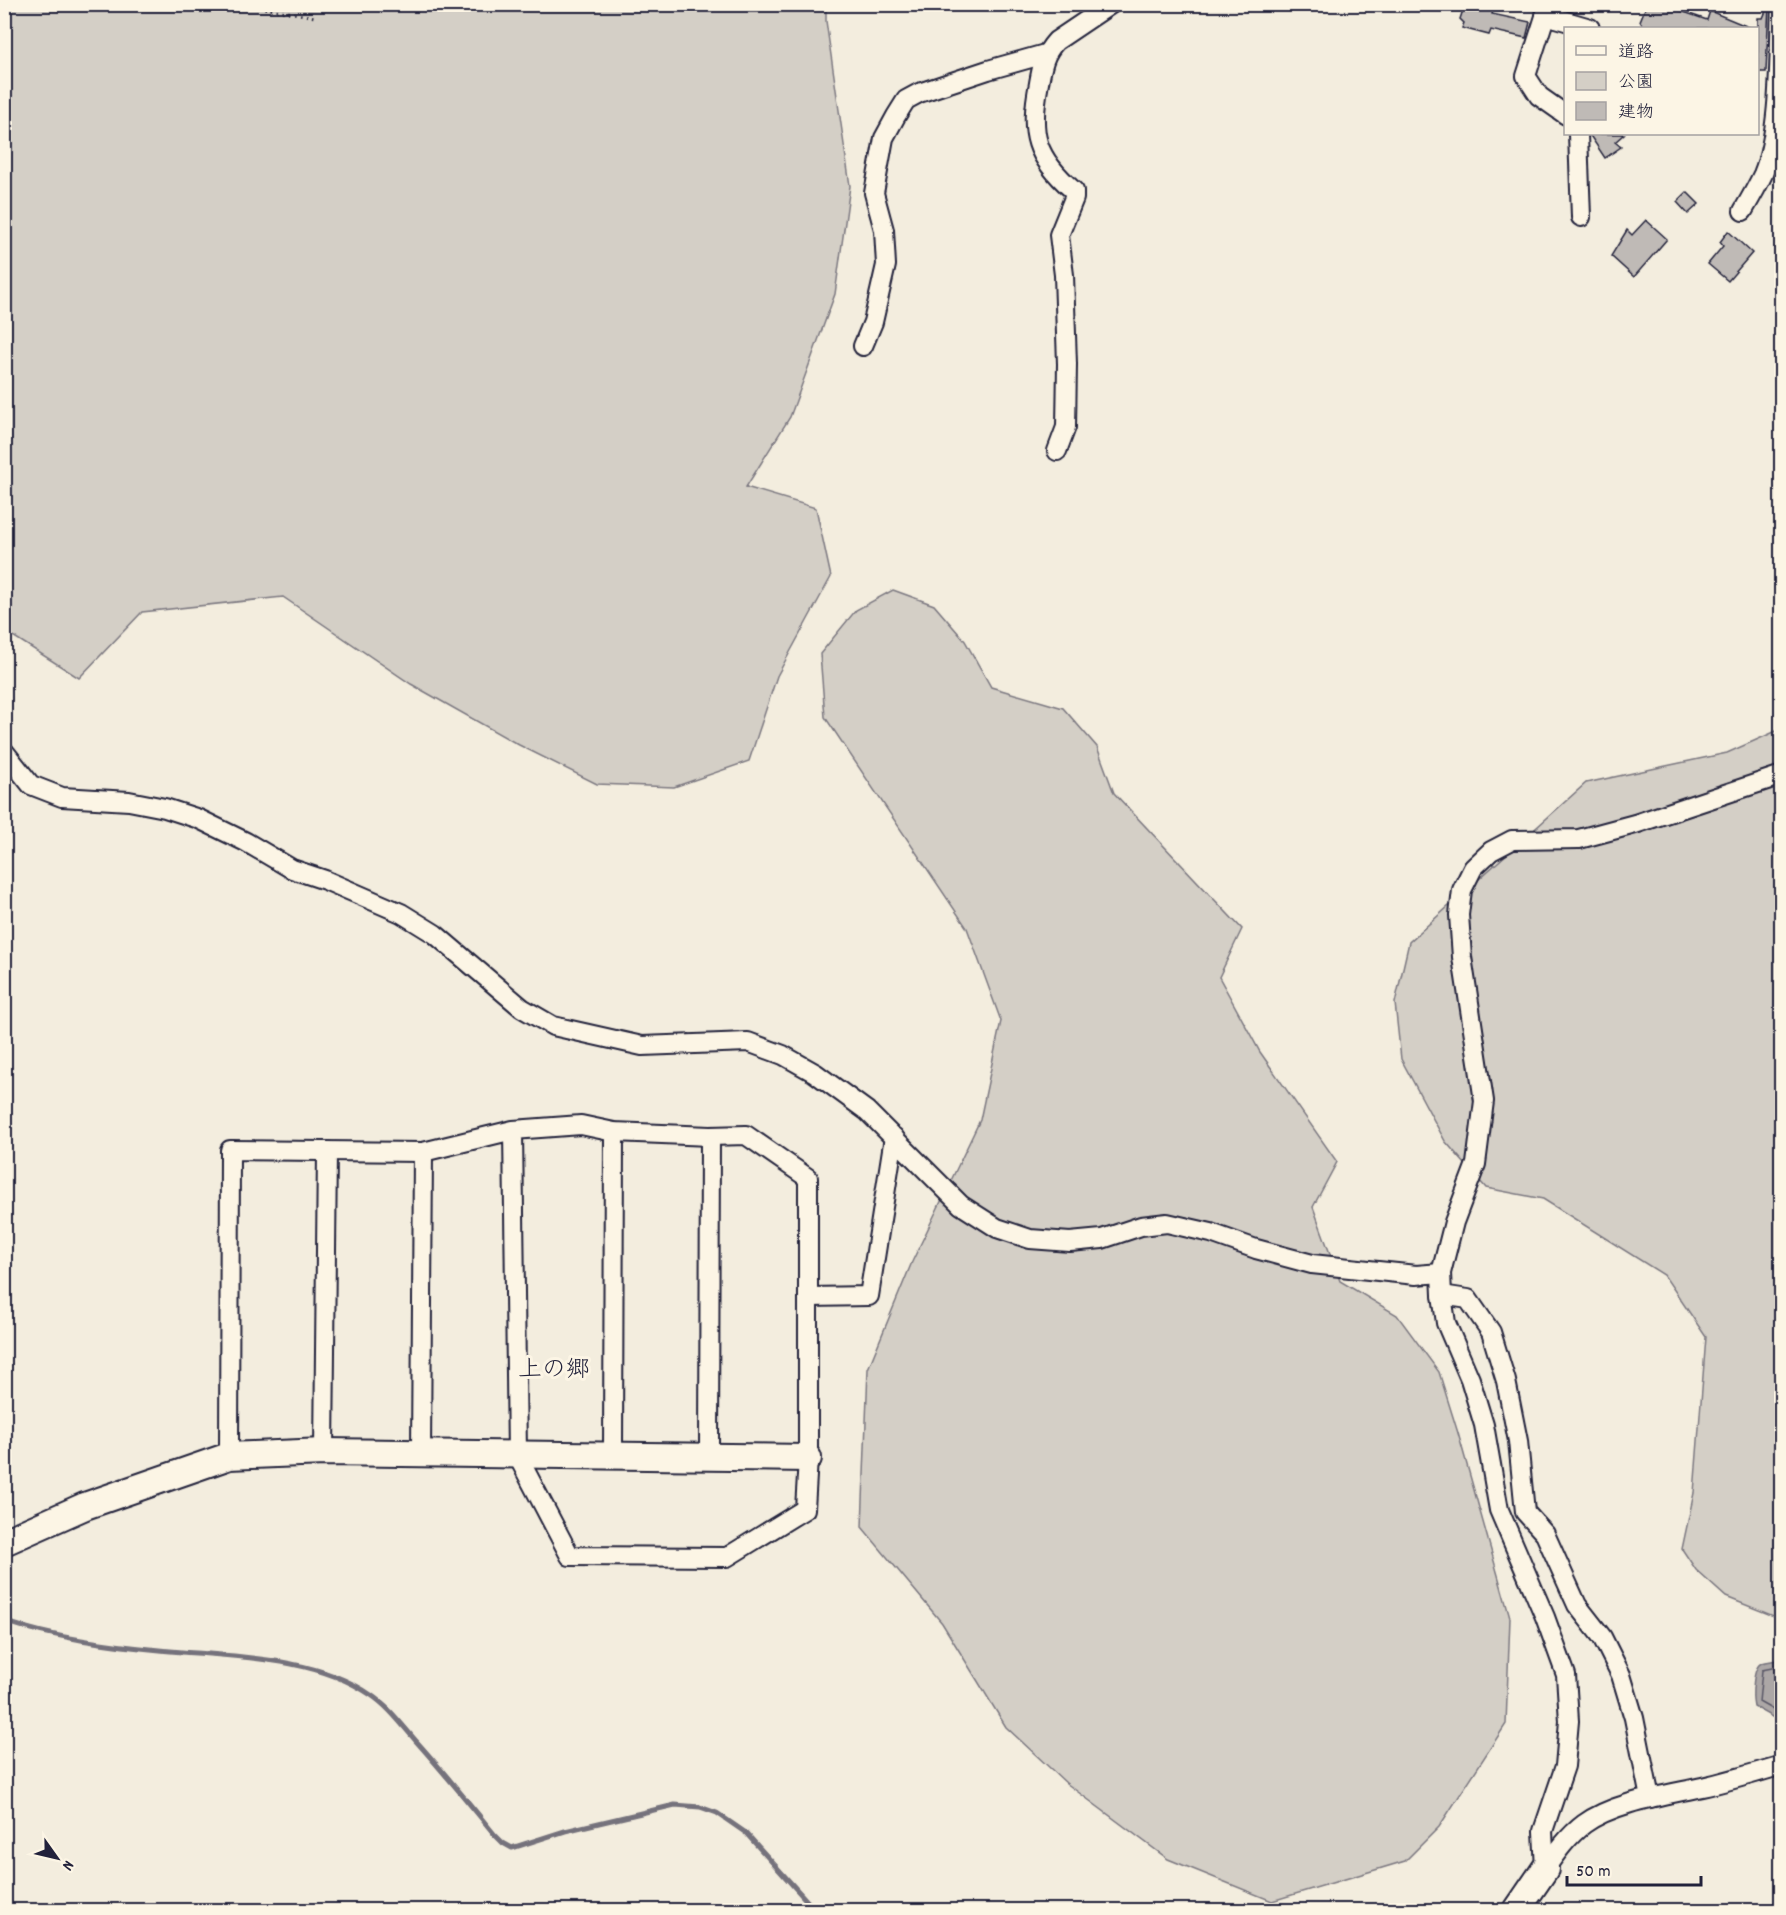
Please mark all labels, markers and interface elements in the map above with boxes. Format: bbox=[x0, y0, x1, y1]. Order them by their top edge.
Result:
legend bbox=[1564, 27, 1759, 135]
text: 道路 bbox=[1618, 41, 1654, 66]
text: 公園 bbox=[1618, 71, 1654, 96]
text: 建物 bbox=[1618, 101, 1654, 126]
district label: 上の郷 bbox=[518, 1354, 590, 1388]
north arrow bbox=[27, 1828, 87, 1888]
scale bar bbox=[1567, 1849, 1700, 1887]
text: N bbox=[56, 1855, 79, 1875]
text: 50 m bbox=[1576, 1860, 1611, 1885]

